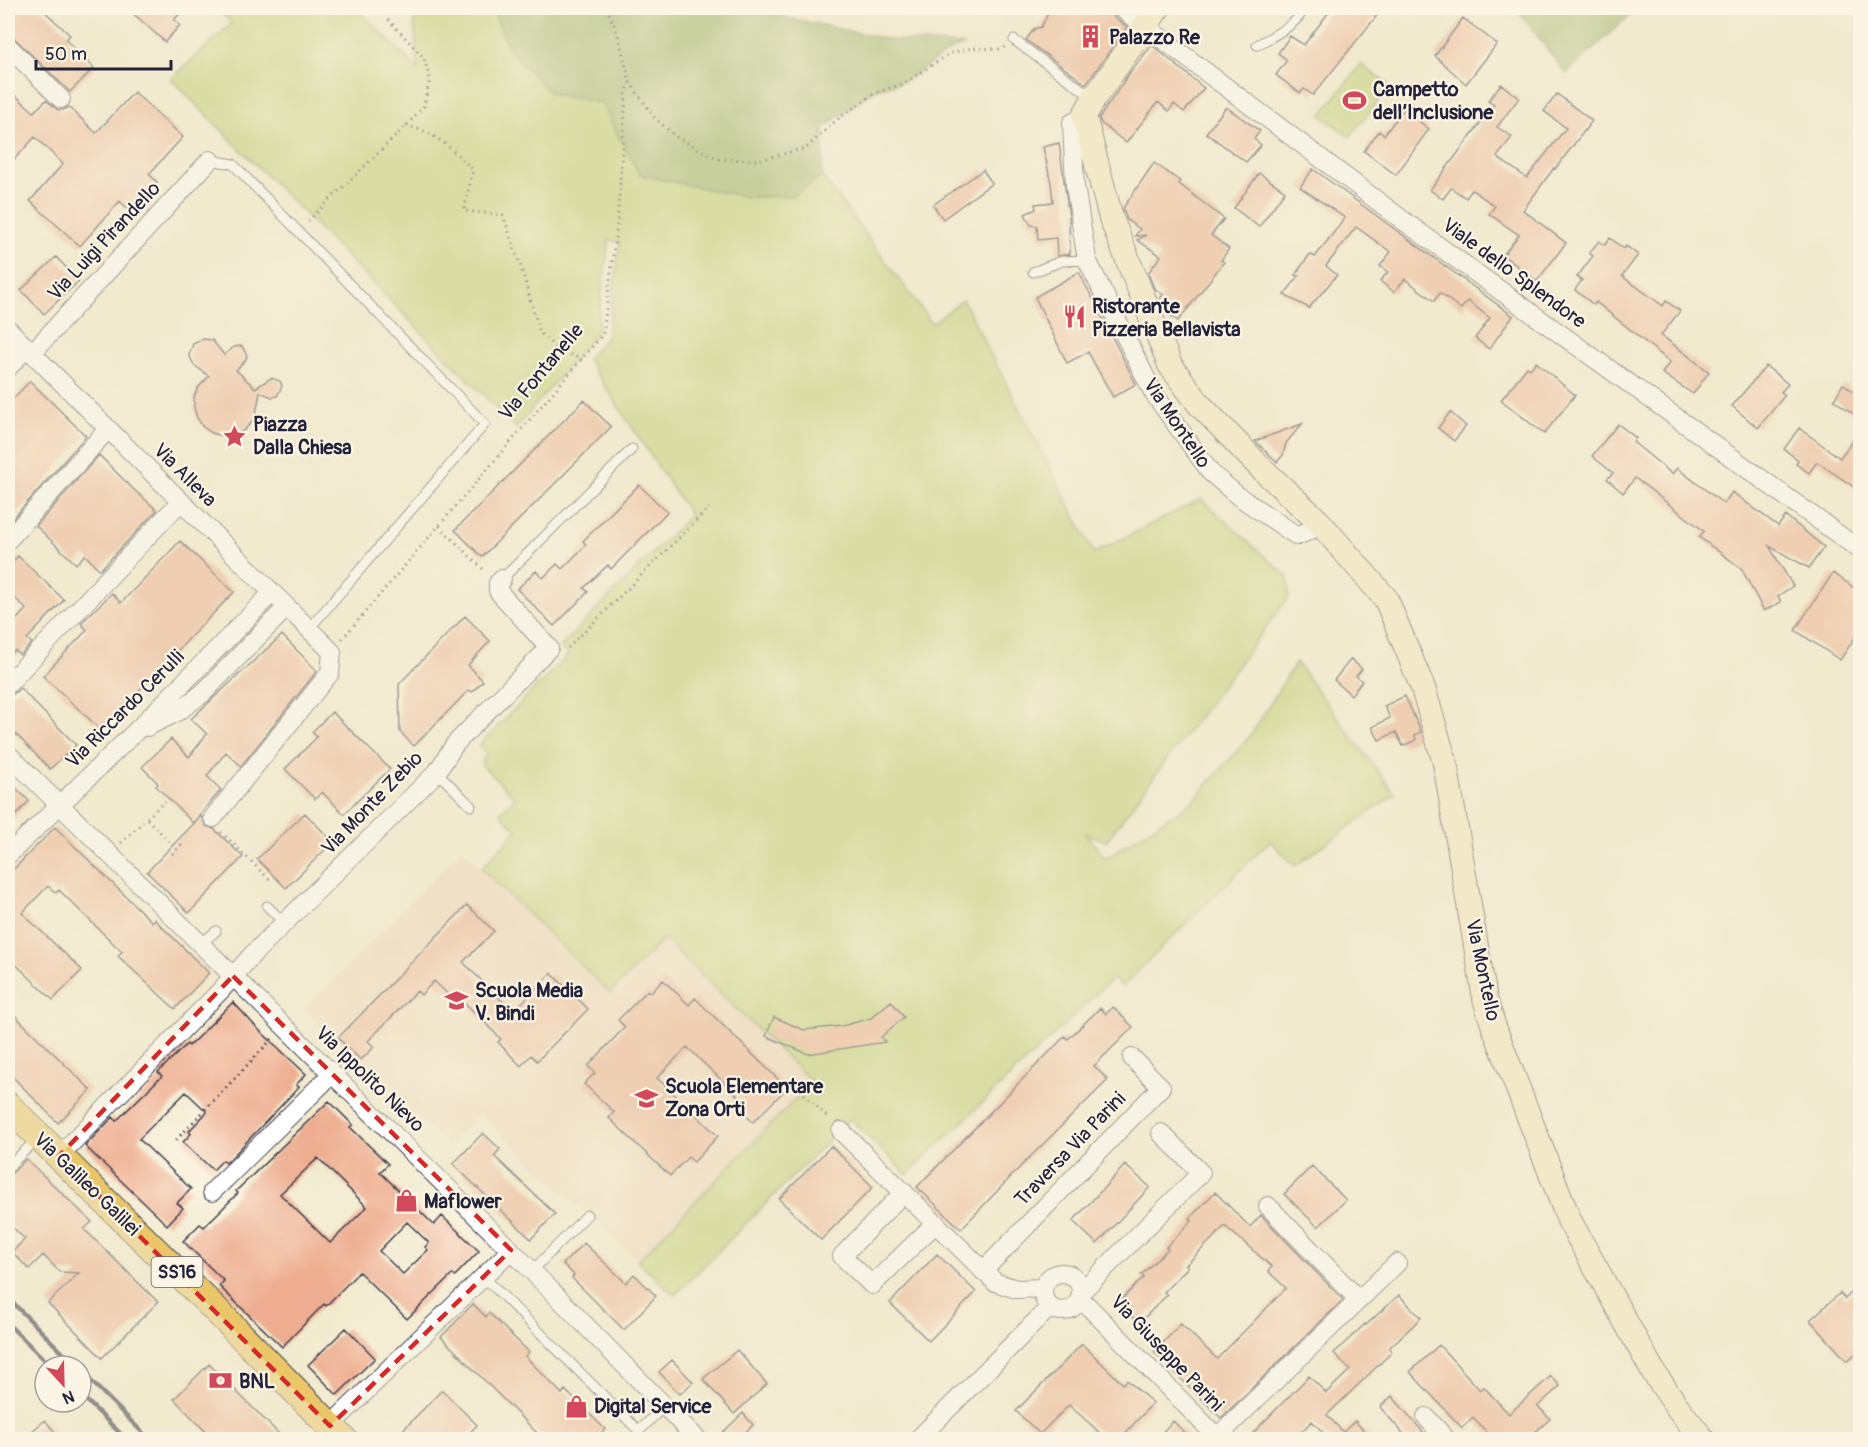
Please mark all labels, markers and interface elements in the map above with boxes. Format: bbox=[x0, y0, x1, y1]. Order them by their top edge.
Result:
building icon: Palazzo Re bbox=[1078, 24, 1104, 50]
place label: Palazzo Re bbox=[1109, 25, 1201, 50]
scale bar bbox=[36, 33, 171, 71]
text: 50 m bbox=[45, 43, 87, 66]
place label: Campetto dell’Inclusione bbox=[1373, 77, 1494, 125]
sports icon: Campetto dell’Inclusione bbox=[1342, 87, 1368, 113]
street label: Via Luigi Pirandello bbox=[42, 176, 166, 306]
street label: Viale dello Splendore bbox=[1437, 212, 1591, 334]
place label: Ristorante Pizzeria Bellavista bbox=[1092, 294, 1241, 342]
restaurant icon: Ristorante Pizzeria Bellavista bbox=[1061, 304, 1087, 330]
street label: Via Fontanelle bbox=[493, 318, 589, 426]
street label: Via Montello bbox=[1138, 373, 1216, 473]
place label: Piazza Dalla Chiesa bbox=[253, 412, 352, 460]
place icon: Piazza Dalla Chiesa bbox=[222, 423, 248, 449]
street label: Via Alleva bbox=[148, 438, 222, 512]
street label: Via Riccardo Cerulli bbox=[60, 644, 190, 774]
street label: Via Monte Zebio bbox=[316, 746, 428, 860]
street label: Via Montello bbox=[1460, 917, 1506, 1023]
place label: Scuola Media V. Bindi bbox=[475, 978, 583, 1026]
school or university icon: Scuola Media V. Bindi bbox=[444, 988, 470, 1014]
street label: Via Ippolito Nievo bbox=[310, 1020, 430, 1138]
place label: Scuola Elementare Zona Orti bbox=[665, 1074, 824, 1122]
school or university icon: Scuola Elementare Zona Orti bbox=[634, 1085, 660, 1111]
street label: Traversa Via Parini bbox=[1009, 1087, 1131, 1211]
street label: Via Galileo Galilei bbox=[28, 1127, 146, 1241]
shop icon: Maflower bbox=[393, 1188, 419, 1214]
place label: Maflower bbox=[424, 1189, 502, 1214]
road number: SS16 bbox=[152, 1257, 202, 1287]
street label: Via Giuseppe Parini bbox=[1105, 1289, 1229, 1417]
north arrow bbox=[33, 1354, 93, 1414]
bank icon: BNL bbox=[208, 1368, 234, 1394]
place label: BNL bbox=[239, 1369, 275, 1394]
text: N bbox=[59, 1386, 77, 1408]
shop icon: Digital Service bbox=[563, 1393, 589, 1419]
place label: Digital Service bbox=[594, 1394, 713, 1419]

